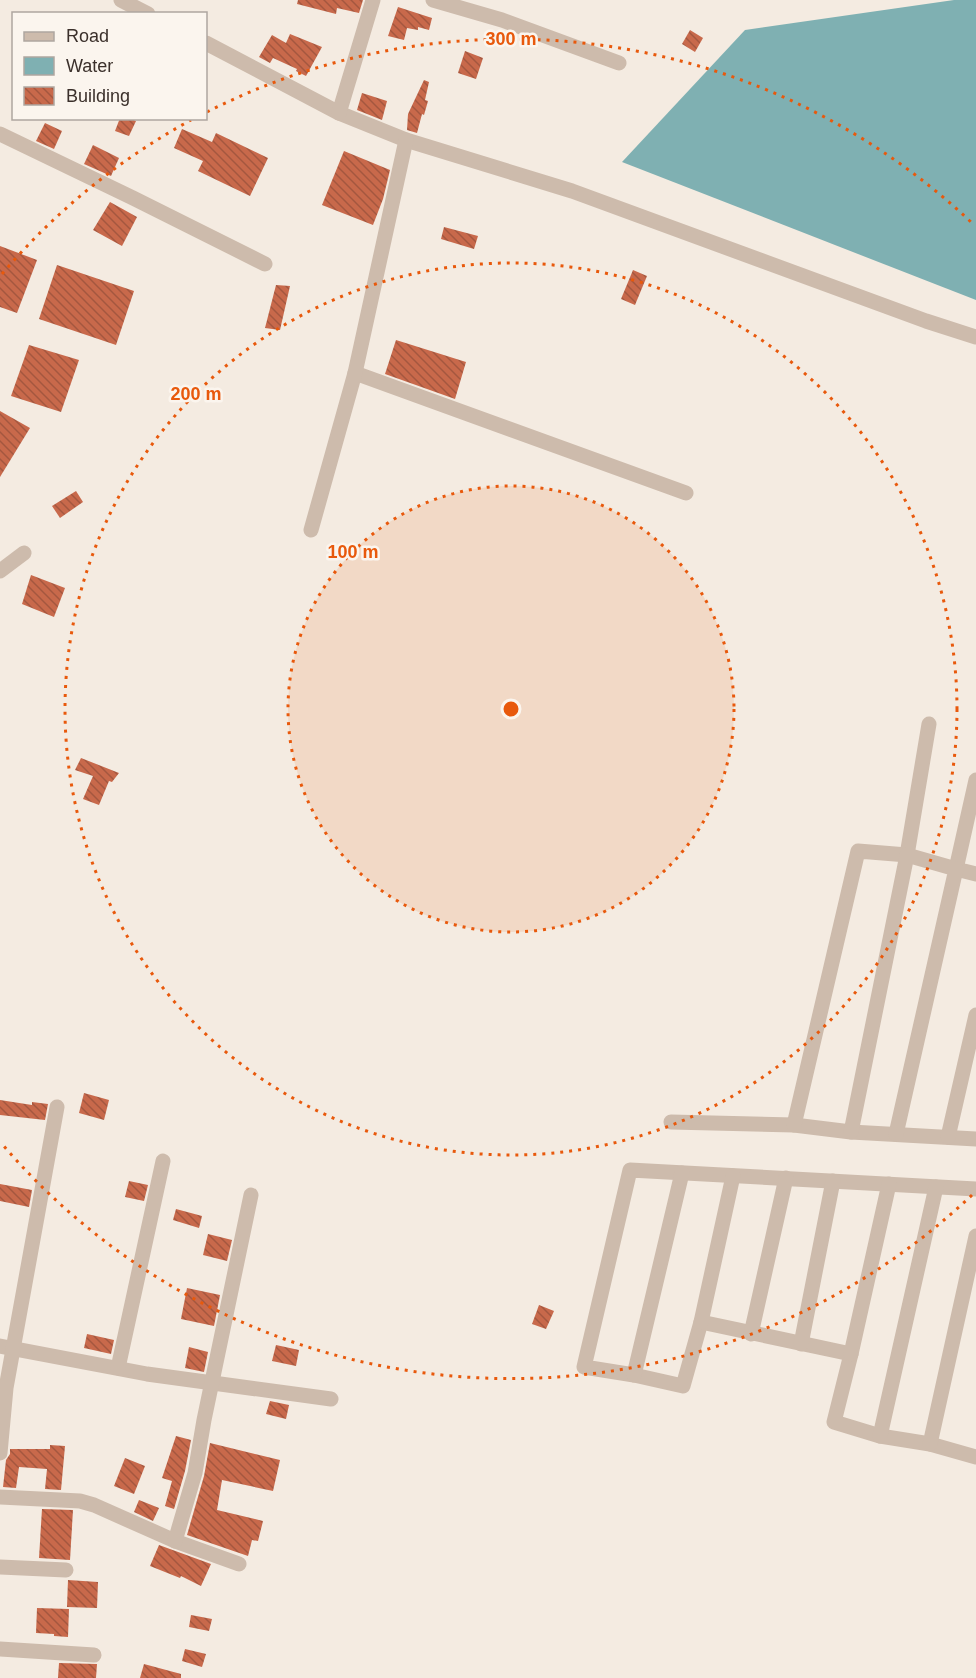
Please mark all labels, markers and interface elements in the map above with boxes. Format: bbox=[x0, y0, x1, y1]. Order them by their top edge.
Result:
legend bbox=[12, 12, 207, 120]
text: Road bbox=[66, 26, 109, 46]
text: 300 m bbox=[485, 29, 537, 49]
text: Water bbox=[66, 56, 113, 76]
text: Building bbox=[66, 86, 130, 106]
text: 200 m bbox=[170, 384, 222, 404]
text: 100 m bbox=[327, 542, 379, 562]
centre of rings bbox=[501, 699, 521, 719]

